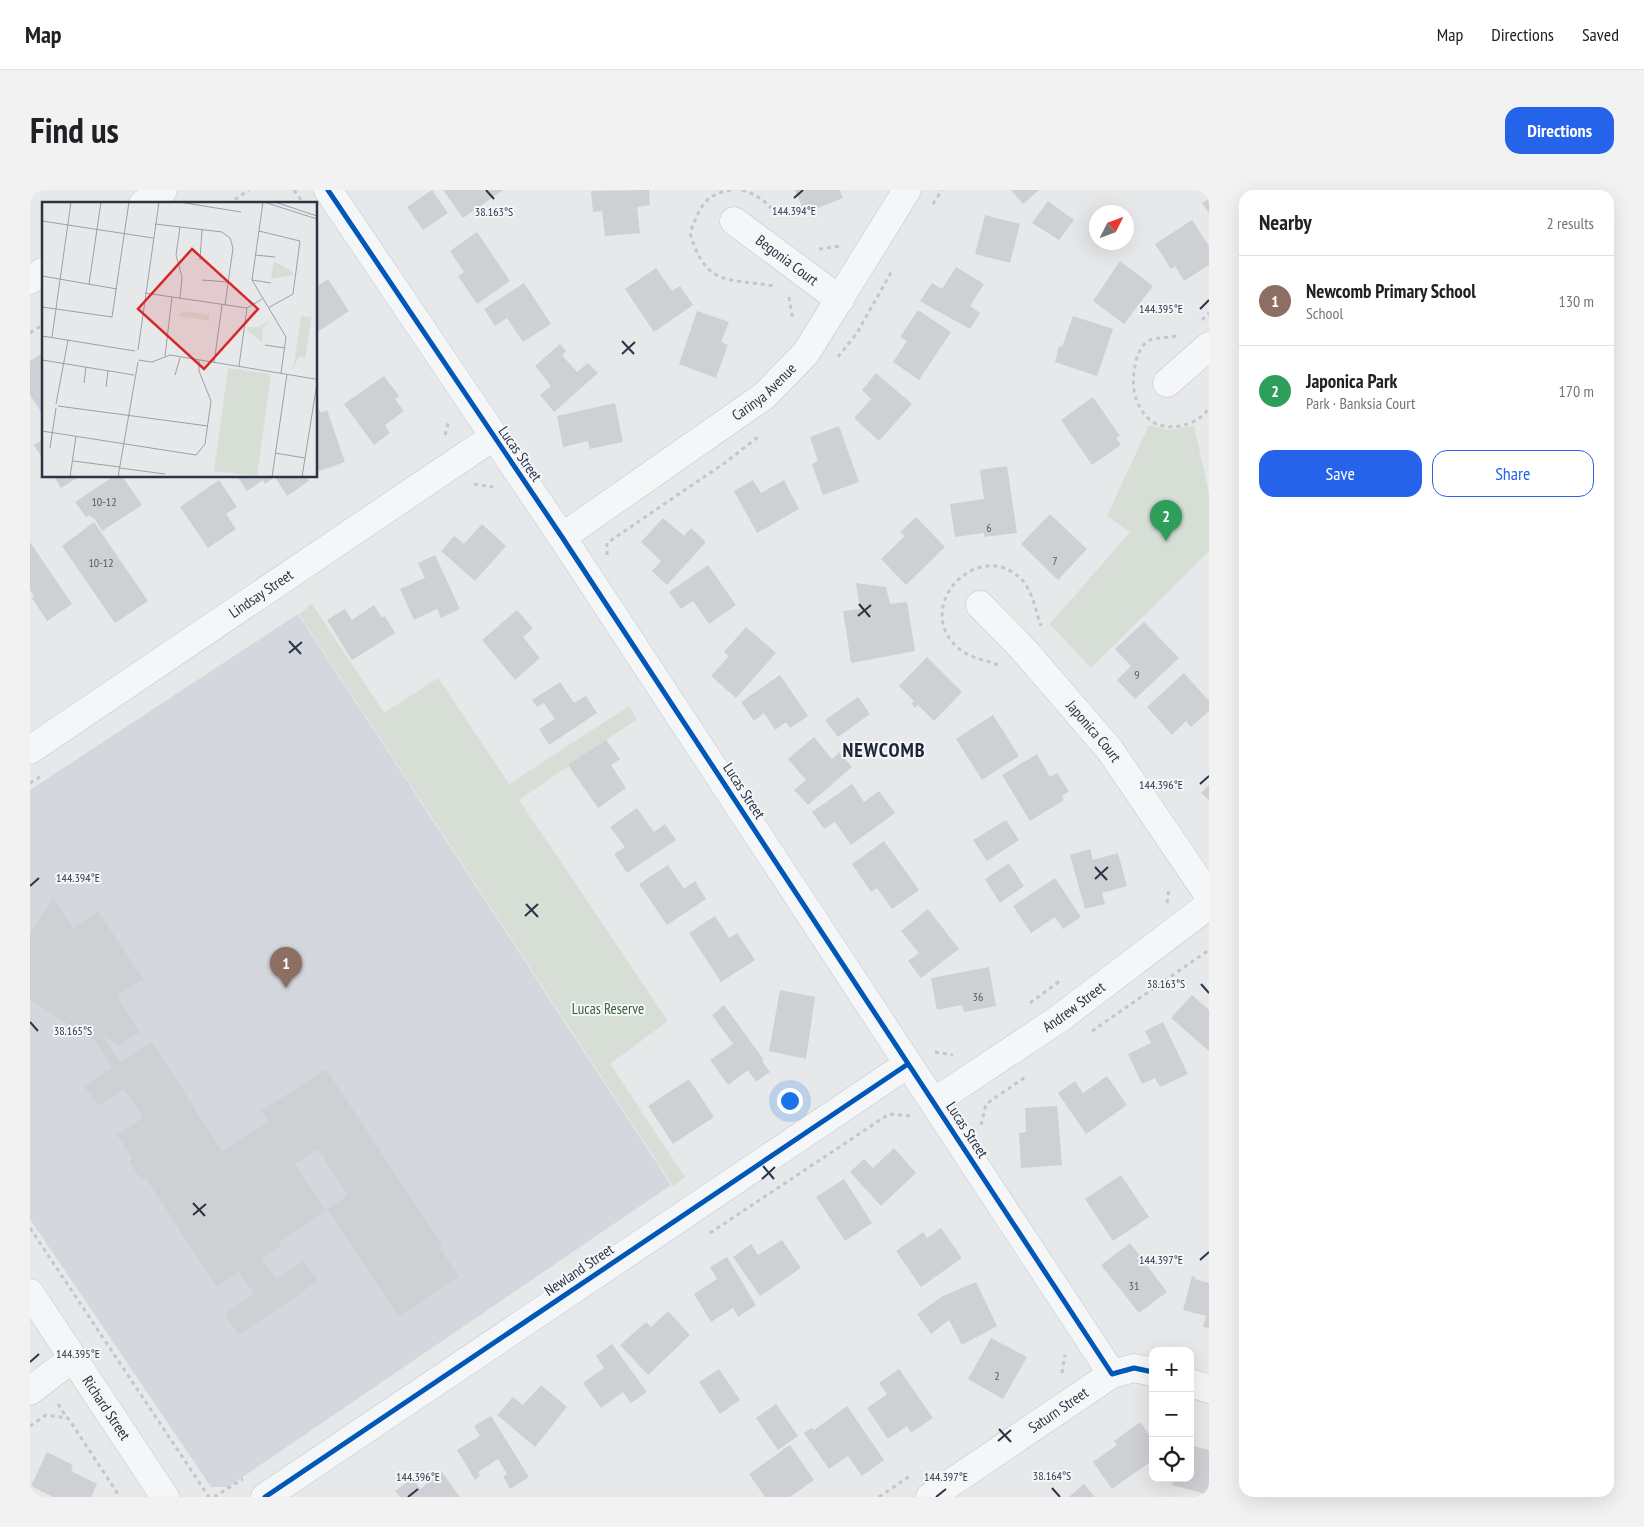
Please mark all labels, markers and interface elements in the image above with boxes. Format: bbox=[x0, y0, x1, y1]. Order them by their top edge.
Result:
text: Map bbox=[25, 19, 62, 50]
text: Map bbox=[1437, 23, 1463, 46]
text: Directions bbox=[1491, 23, 1554, 46]
text: Saved bbox=[1582, 23, 1619, 46]
text: Find us bbox=[30, 107, 119, 153]
button: Directions bbox=[1505, 107, 1614, 154]
inset map bbox=[42, 202, 318, 478]
text: 144.394°E bbox=[772, 203, 816, 218]
text: 38.163°S bbox=[475, 204, 513, 219]
north arrow bbox=[1089, 205, 1134, 250]
text: Nearby bbox=[1259, 209, 1312, 236]
text: 2 results bbox=[1547, 213, 1594, 233]
street label: Begonia Court bbox=[752, 231, 822, 290]
text: Newcomb Primary School bbox=[1306, 279, 1476, 303]
text: 1 bbox=[1271, 291, 1279, 311]
text: 130 m bbox=[1559, 291, 1594, 311]
text: 144.395°E bbox=[1139, 301, 1183, 316]
text: School bbox=[1306, 303, 1343, 323]
street label: Carinya Avenue bbox=[728, 359, 800, 424]
text: Japonica Park bbox=[1306, 369, 1397, 393]
text: 2 bbox=[1271, 381, 1279, 401]
text: 170 m bbox=[1559, 381, 1594, 401]
text: Park · Banksia Court bbox=[1306, 393, 1415, 413]
street label: Lucas Street bbox=[495, 422, 546, 485]
button: Save bbox=[1259, 450, 1422, 497]
button: Share bbox=[1432, 450, 1594, 497]
house number: 10-12 bbox=[91, 494, 117, 509]
pin: 2 bbox=[1150, 500, 1182, 541]
house number: 6 bbox=[986, 520, 992, 535]
house number: 7 bbox=[1052, 553, 1058, 568]
house number: 10-12 bbox=[88, 555, 114, 570]
street label: Lindsay Street bbox=[225, 565, 297, 622]
house number: 9 bbox=[1134, 667, 1140, 682]
street label: Japonica Court bbox=[1062, 695, 1125, 766]
district label: NEWCOMB bbox=[842, 737, 926, 763]
street label: Lucas Street bbox=[719, 759, 770, 822]
text: 144.396°E bbox=[1139, 777, 1183, 792]
text: 144.394°E bbox=[56, 870, 100, 885]
pin: 1 bbox=[270, 947, 302, 988]
text: 38.163°S bbox=[1147, 976, 1185, 991]
street label: Andrew Street bbox=[1039, 977, 1109, 1036]
house number: 36 bbox=[973, 989, 983, 1004]
park label: Lucas Reserve bbox=[572, 999, 644, 1018]
text: 38.165°S bbox=[54, 1023, 92, 1038]
your location bbox=[777, 1088, 803, 1114]
street label: Lucas Street bbox=[942, 1098, 993, 1161]
street label: Newland Street bbox=[540, 1239, 617, 1300]
text: 144.397°E bbox=[1139, 1252, 1183, 1267]
house number: 31 bbox=[1129, 1278, 1139, 1293]
text: 144.395°E bbox=[56, 1346, 100, 1361]
map controls bbox=[1149, 1347, 1194, 1482]
button: + bbox=[1149, 1347, 1194, 1392]
house number: 2 bbox=[994, 1368, 1000, 1383]
street label: Richard Street bbox=[78, 1372, 135, 1444]
street label: Saturn Street bbox=[1025, 1383, 1092, 1437]
button: − bbox=[1149, 1392, 1194, 1437]
button: locate bbox=[1149, 1437, 1194, 1482]
text: 38.164°S bbox=[1033, 1468, 1071, 1483]
text: 144.396°E bbox=[396, 1469, 440, 1484]
text: 144.397°E bbox=[924, 1469, 968, 1484]

